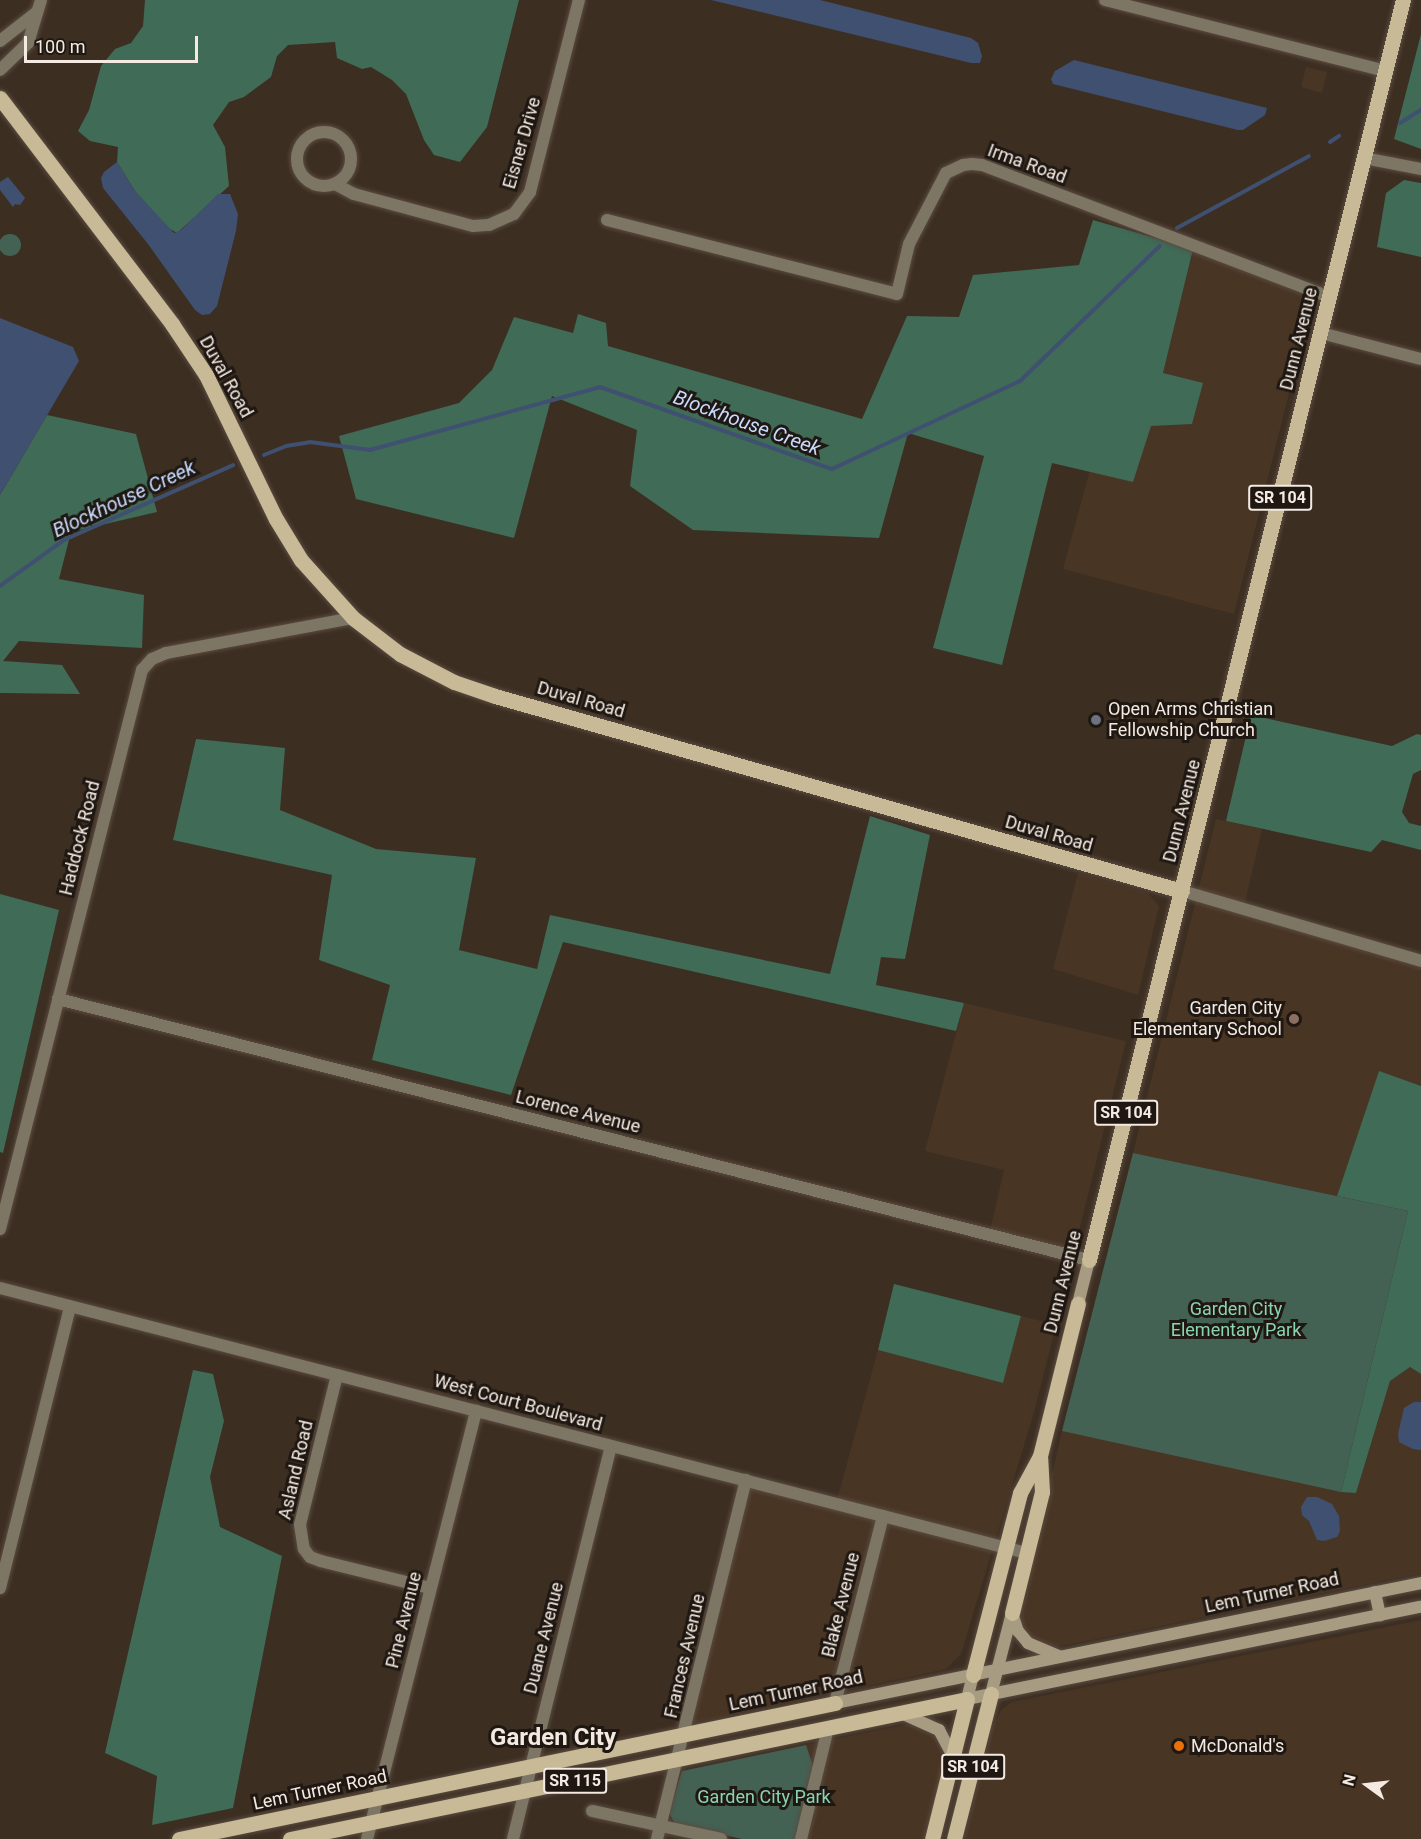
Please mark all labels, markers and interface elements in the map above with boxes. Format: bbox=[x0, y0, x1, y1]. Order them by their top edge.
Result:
scale bar bbox=[27, 24, 201, 62]
text: 100 m bbox=[35, 36, 86, 57]
street label: Eisner Drive bbox=[499, 95, 545, 191]
street label: Irma Road bbox=[985, 140, 1069, 188]
street label: Dunn Avenue bbox=[1276, 285, 1322, 393]
street label: Duval Road bbox=[195, 332, 257, 422]
water label: Blockhouse Creek bbox=[670, 385, 824, 461]
water label: Blockhouse Creek bbox=[49, 455, 199, 543]
road number: SR 104 bbox=[1247, 485, 1313, 511]
street label: Duval Road bbox=[535, 677, 627, 723]
place label: Open Arms Christian Fellowship Church bbox=[1108, 699, 1273, 742]
marker: Open Arms Christian Fellowship Church bbox=[1089, 713, 1103, 727]
street label: Dunn Avenue bbox=[1159, 757, 1205, 865]
street label: Haddock Road bbox=[55, 778, 105, 898]
street label: Duval Road bbox=[1003, 811, 1095, 857]
place label: Garden City Elementary School bbox=[1133, 998, 1282, 1040]
marker: Garden City Elementary School bbox=[1287, 1012, 1301, 1026]
street label: Lorence Avenue bbox=[513, 1086, 643, 1138]
road number: SR 104 bbox=[1093, 1100, 1159, 1126]
street label: Dunn Avenue bbox=[1040, 1228, 1086, 1336]
park label: Garden City Elementary Park bbox=[1171, 1299, 1301, 1342]
street label: West Court Boulevard bbox=[431, 1370, 605, 1436]
street label: Asland Road bbox=[274, 1418, 318, 1522]
street label: Blake Avenue bbox=[818, 1550, 864, 1660]
street label: Lem Turner Road bbox=[1203, 1568, 1341, 1618]
street label: Pine Avenue bbox=[382, 1570, 426, 1670]
street label: Duane Avenue bbox=[520, 1580, 568, 1696]
street label: Frances Avenue bbox=[660, 1592, 710, 1720]
street label: Lem Turner Road bbox=[727, 1666, 865, 1716]
district label: Garden City bbox=[490, 1724, 616, 1752]
place label: McDonald's bbox=[1191, 1735, 1284, 1757]
marker: McDonald's bbox=[1172, 1739, 1186, 1753]
road number: SR 104 bbox=[940, 1754, 1006, 1780]
north arrow bbox=[1337, 1755, 1397, 1815]
street label: Lem Turner Road bbox=[251, 1765, 389, 1815]
road number: SR 115 bbox=[542, 1768, 608, 1794]
text: N bbox=[1338, 1772, 1360, 1788]
park label: Garden City Park bbox=[697, 1786, 831, 1808]

